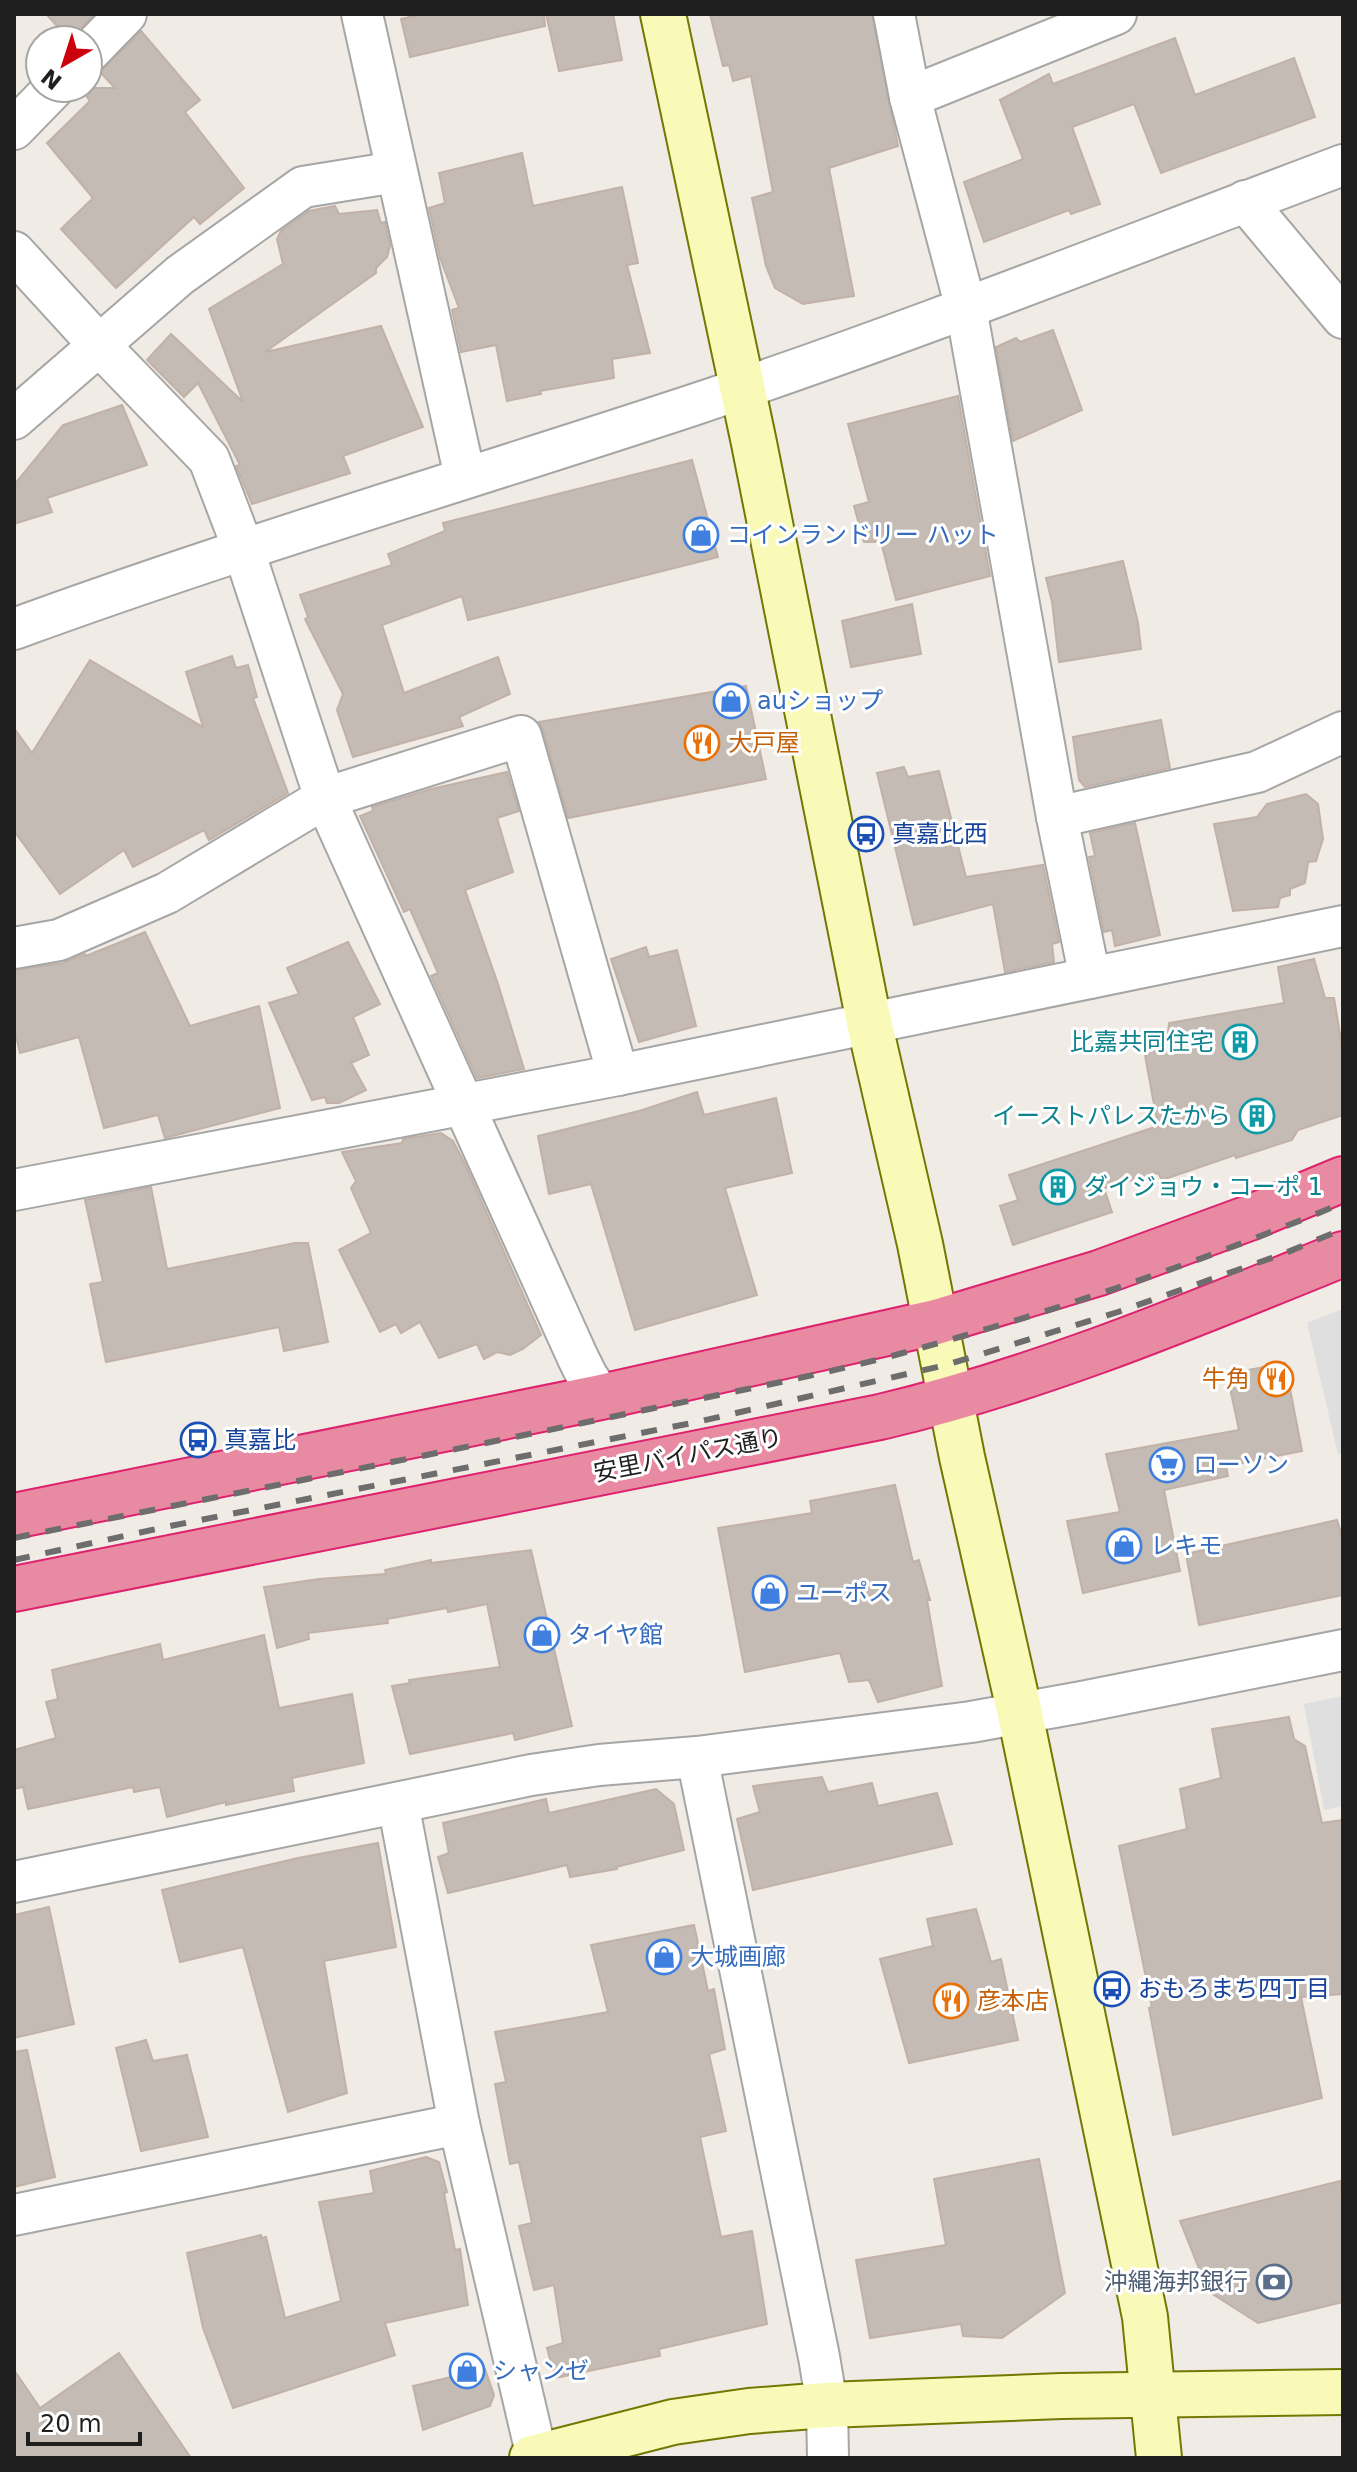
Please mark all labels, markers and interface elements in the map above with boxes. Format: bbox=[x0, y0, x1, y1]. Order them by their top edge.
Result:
north arrow bbox=[24, 24, 104, 104]
text: N bbox=[37, 64, 67, 95]
shop icon: コインランドリー ハット bbox=[682, 516, 720, 554]
place label: コインランドリー ハット bbox=[727, 521, 999, 549]
shop icon: auショップ bbox=[712, 682, 750, 720]
place label: auショップ bbox=[757, 687, 883, 715]
restaurant icon: 大戸屋 bbox=[683, 724, 721, 762]
place label: 大戸屋 bbox=[728, 729, 800, 757]
bus stop icon: 真嘉比西 bbox=[847, 815, 885, 853]
place label: 真嘉比西 bbox=[892, 820, 988, 848]
building icon: 比嘉共同住宅 bbox=[1221, 1023, 1259, 1061]
place label: 比嘉共同住宅 bbox=[1070, 1028, 1214, 1056]
building icon: イーストパレスたから bbox=[1238, 1097, 1276, 1135]
place label: イーストパレスたから bbox=[992, 1102, 1231, 1130]
building icon: ダイジョウ・コーポ 1 bbox=[1039, 1168, 1077, 1206]
place label: ダイジョウ・コーポ 1 bbox=[1084, 1173, 1323, 1201]
restaurant icon: 牛角 bbox=[1257, 1360, 1295, 1398]
place label: 牛角 bbox=[1202, 1365, 1250, 1393]
bus stop icon: 真嘉比 bbox=[179, 1421, 217, 1459]
street label: 安里バイパス通り bbox=[591, 1423, 785, 1487]
place label: 真嘉比 bbox=[224, 1426, 296, 1454]
supermarket icon: ローソン bbox=[1148, 1446, 1186, 1484]
place label: ローソン bbox=[1193, 1451, 1289, 1479]
shop icon: レキモ bbox=[1105, 1527, 1143, 1565]
place label: レキモ bbox=[1150, 1532, 1222, 1560]
shop icon: ユーポス bbox=[751, 1574, 789, 1612]
place label: ユーポス bbox=[796, 1579, 892, 1607]
shop icon: タイヤ館 bbox=[523, 1616, 561, 1654]
place label: タイヤ館 bbox=[568, 1621, 663, 1649]
shop icon: 大城画廊 bbox=[645, 1938, 683, 1976]
place label: 大城画廊 bbox=[690, 1943, 786, 1971]
bus stop icon: おもろまち四丁目 bbox=[1093, 1970, 1131, 2008]
place label: おもろまち四丁目 bbox=[1138, 1975, 1330, 2003]
restaurant icon: 彦本店 bbox=[932, 1982, 970, 2020]
place label: 彦本店 bbox=[977, 1987, 1049, 2015]
bank icon: 沖縄海邦銀行 bbox=[1255, 2263, 1293, 2301]
place label: 沖縄海邦銀行 bbox=[1104, 2268, 1248, 2296]
shop icon: シャンゼ bbox=[448, 2352, 486, 2390]
place label: シャンゼ bbox=[493, 2357, 589, 2385]
scale bar bbox=[28, 2396, 140, 2446]
text: 20 m bbox=[40, 2410, 102, 2438]

